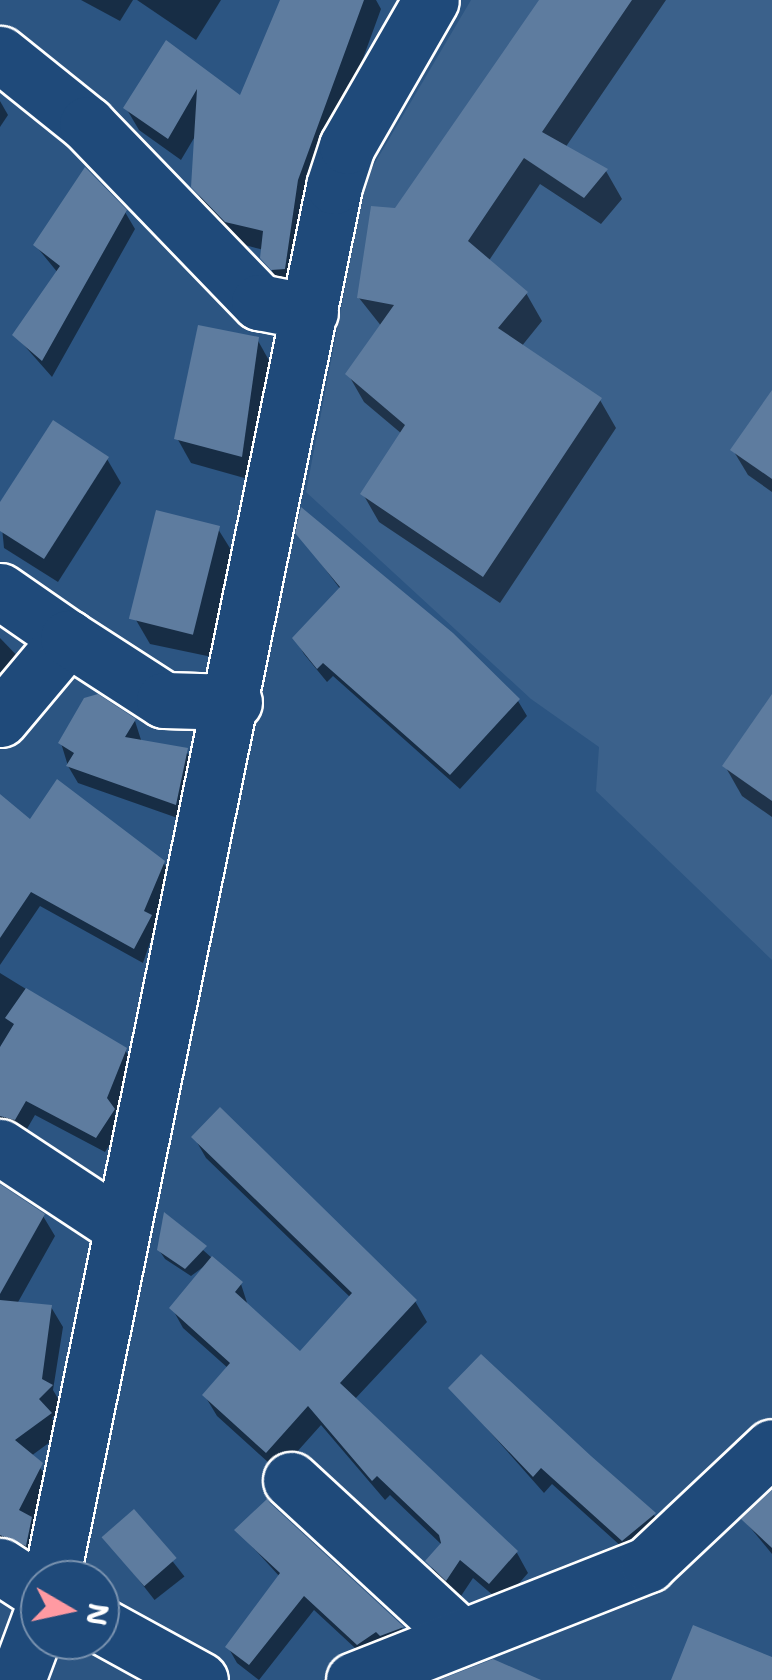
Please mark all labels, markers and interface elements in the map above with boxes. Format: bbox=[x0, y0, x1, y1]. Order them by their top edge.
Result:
north arrow bbox=[20, 1560, 120, 1660]
text: N bbox=[77, 1600, 118, 1628]

